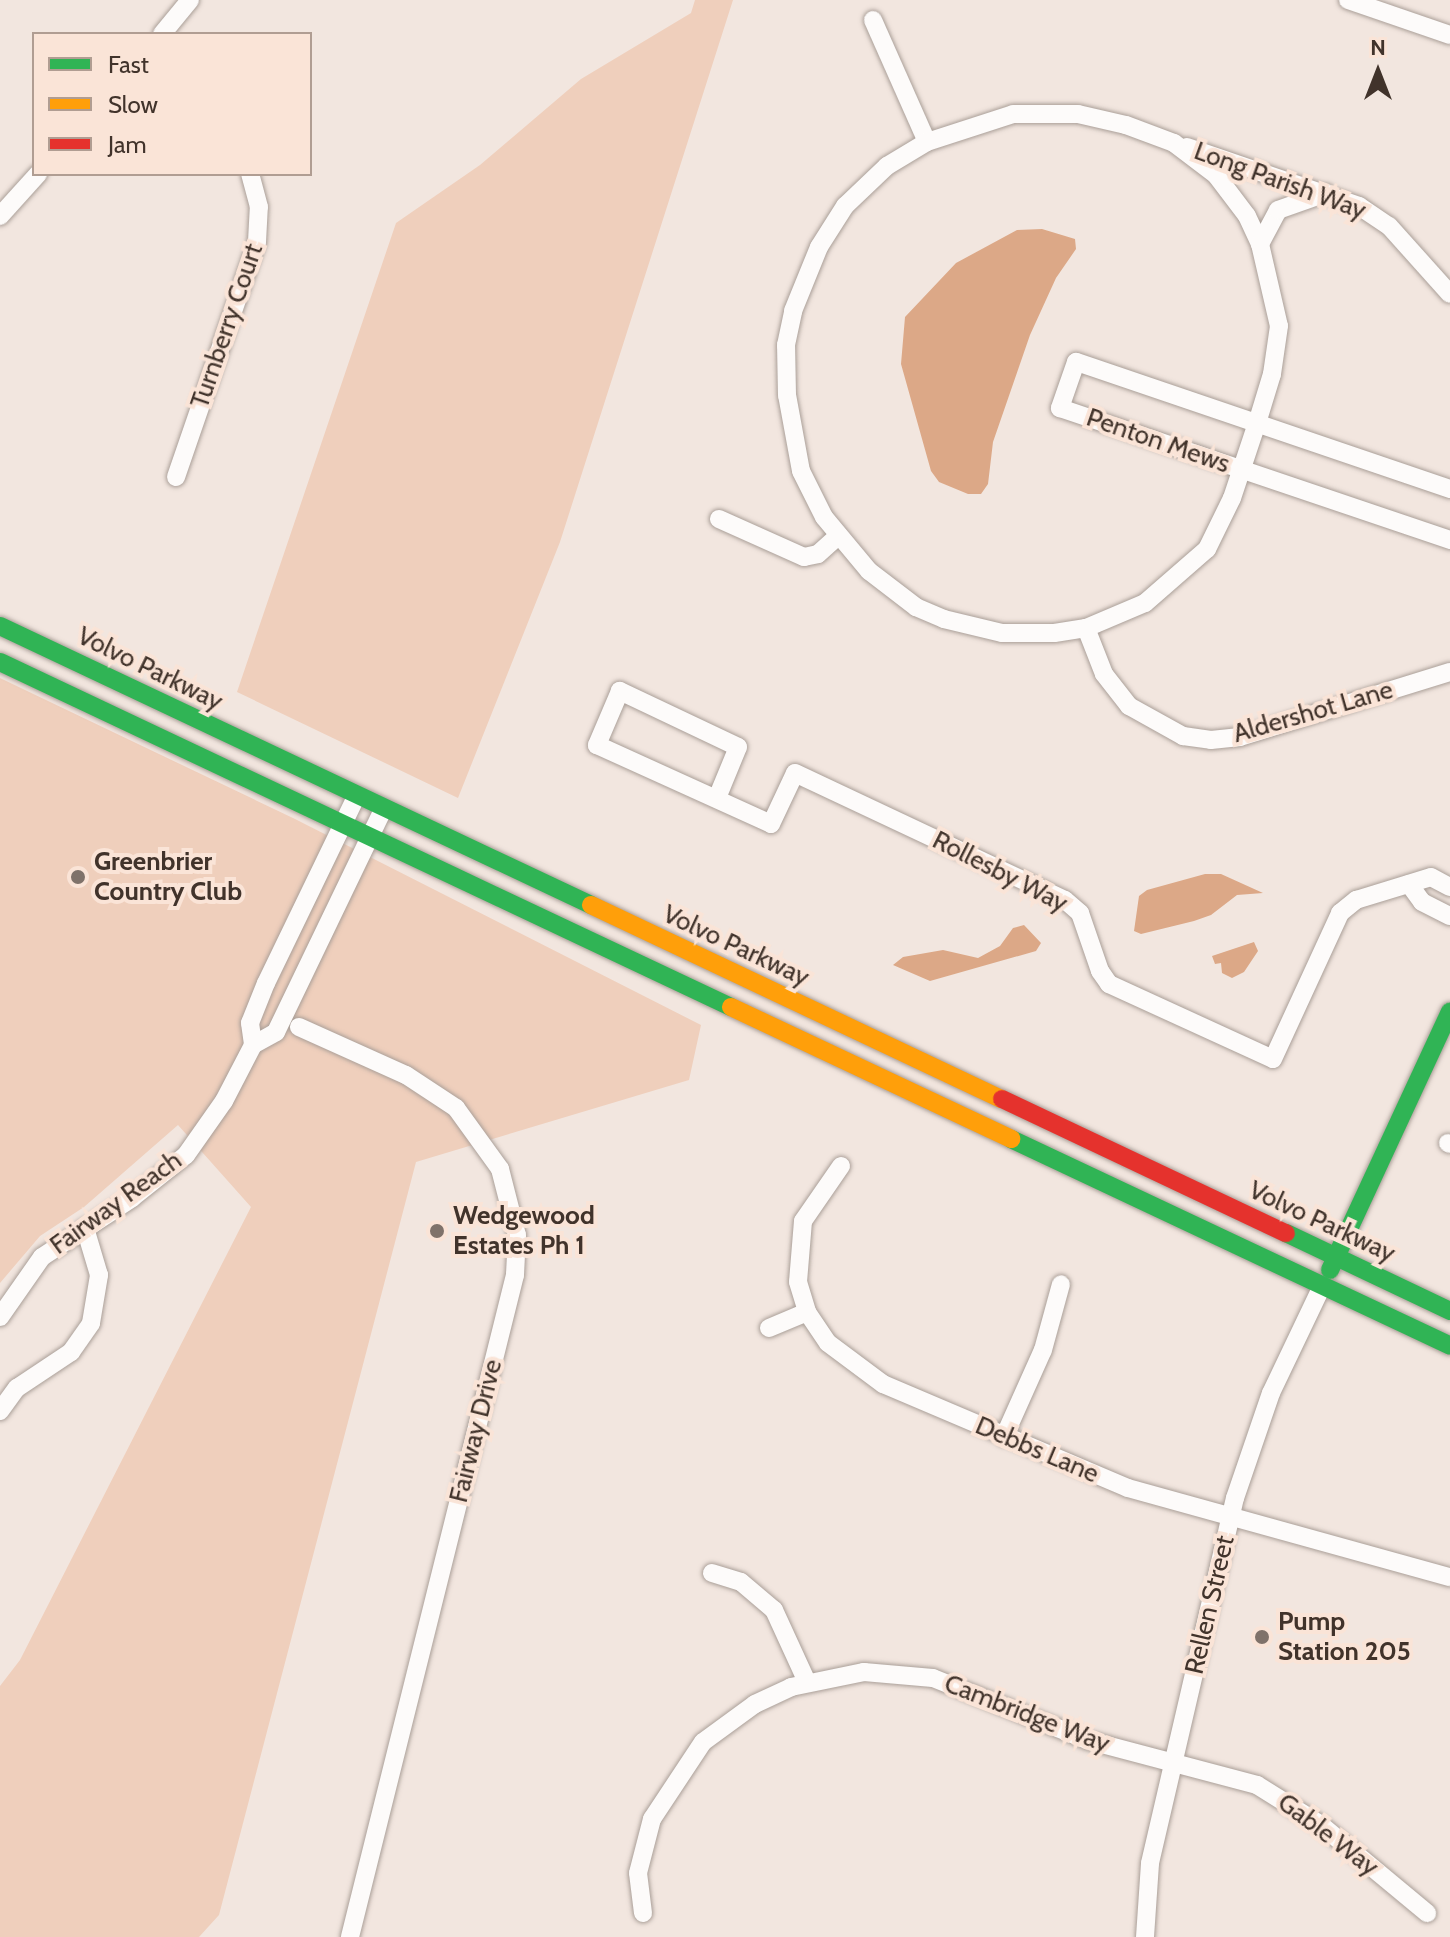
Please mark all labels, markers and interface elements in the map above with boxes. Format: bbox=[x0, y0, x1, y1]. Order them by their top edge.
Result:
legend bbox=[32, 32, 312, 176]
north arrow bbox=[1338, 32, 1418, 112]
text: N bbox=[1370, 34, 1386, 61]
text: Fast bbox=[108, 50, 149, 79]
text: Slow bbox=[108, 90, 158, 119]
text: Jam bbox=[108, 130, 146, 159]
street label: Long Parish Way bbox=[1190, 135, 1370, 227]
street label: Turnberry Court bbox=[184, 240, 270, 412]
street label: Penton Mews bbox=[1082, 402, 1234, 480]
street label: Volvo Parkway bbox=[72, 620, 228, 718]
street label: Aldershot Lane bbox=[1230, 674, 1396, 750]
street label: Rollesby Way bbox=[927, 825, 1073, 919]
place label: Greenbrier Country Club bbox=[94, 846, 242, 908]
marker: Greenbrier Country Club bbox=[69, 868, 87, 886]
street label: Volvo Parkway bbox=[658, 898, 814, 994]
street label: Fairway Reach bbox=[44, 1145, 188, 1261]
street label: Volvo Parkway bbox=[1244, 1174, 1400, 1270]
place label: Wedgewood Estates Ph 1 bbox=[453, 1200, 595, 1262]
marker: Wedgewood Estates Ph 1 bbox=[428, 1222, 446, 1240]
street label: Fairway Drive bbox=[443, 1356, 509, 1506]
street label: Debbs Lane bbox=[971, 1410, 1103, 1490]
street label: Rellen Street bbox=[1179, 1533, 1241, 1677]
place label: Pump Station 205 bbox=[1278, 1606, 1411, 1668]
marker: Pump Station 205 bbox=[1253, 1628, 1271, 1646]
street label: Cambridge Way bbox=[940, 1668, 1114, 1760]
street label: Gable Way bbox=[1271, 1787, 1385, 1883]

